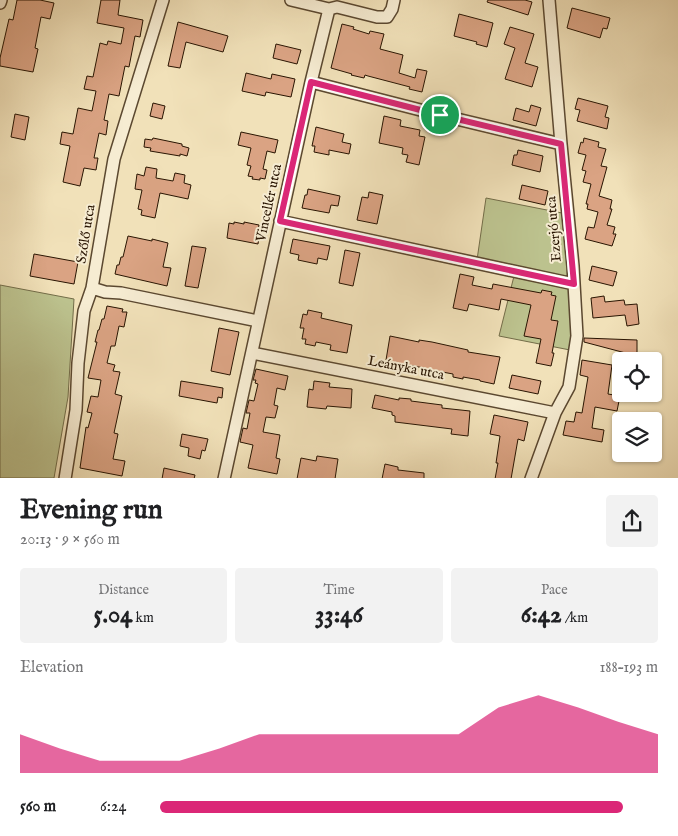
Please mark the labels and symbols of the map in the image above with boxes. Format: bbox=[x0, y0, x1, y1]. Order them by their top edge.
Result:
pin bbox=[419, 94, 461, 136]
street label: Vincellér utca bbox=[252, 161, 286, 245]
street label: Ezerjó utca bbox=[542, 194, 566, 263]
street label: Szőlő utca bbox=[72, 202, 100, 265]
street label: Leányka utca bbox=[366, 352, 447, 384]

